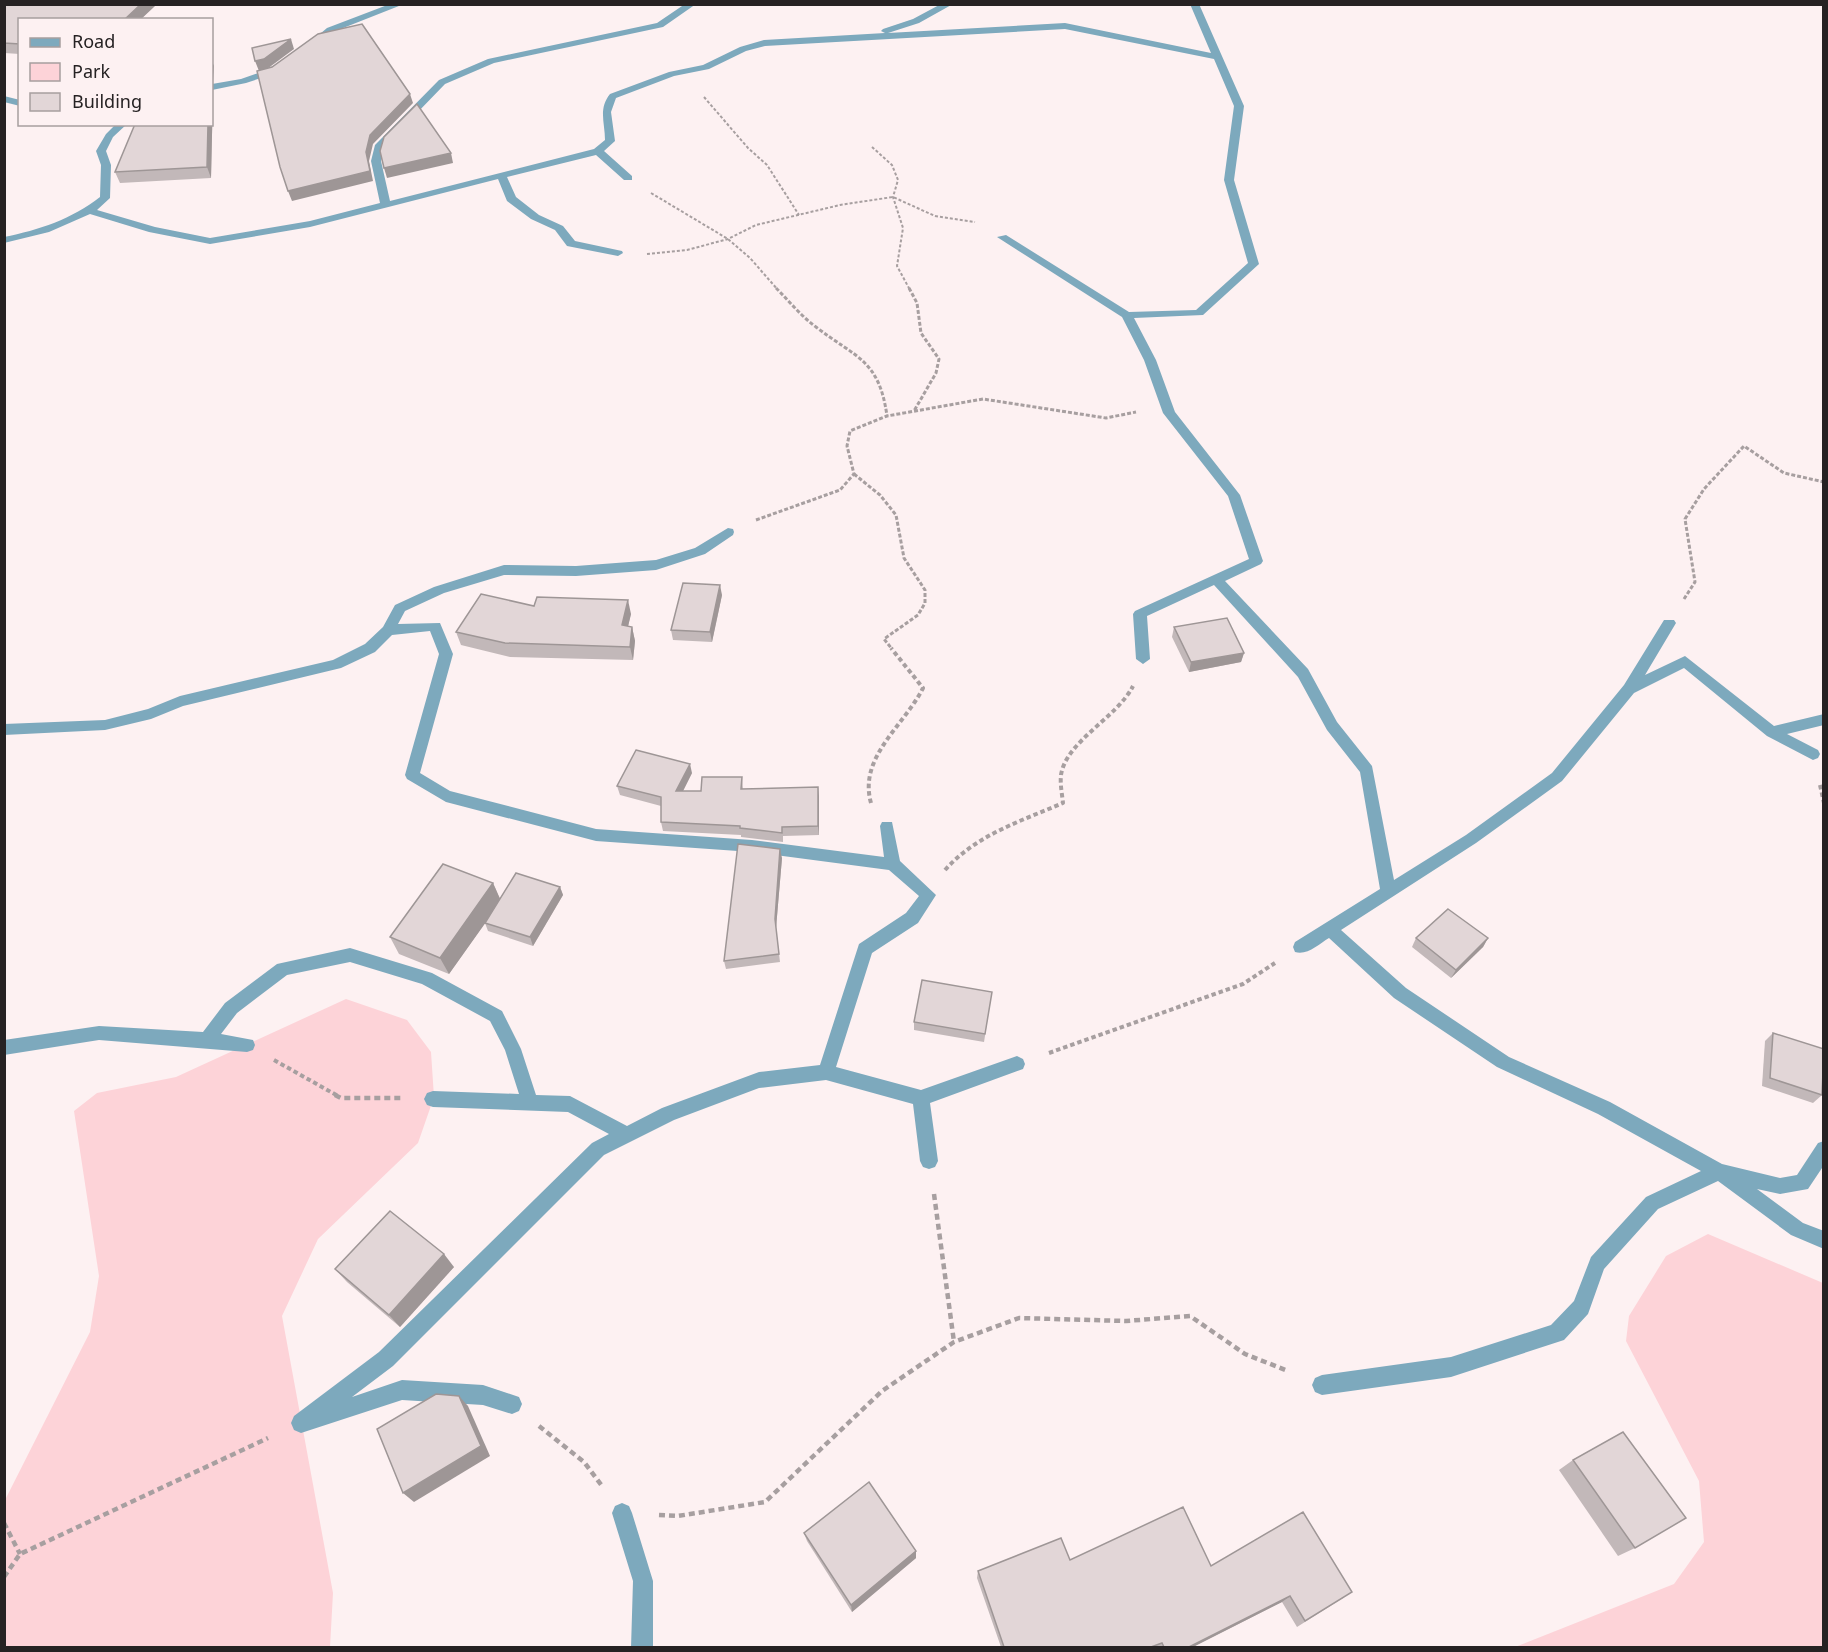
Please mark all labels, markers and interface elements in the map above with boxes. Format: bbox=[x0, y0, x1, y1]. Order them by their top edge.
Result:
legend bbox=[18, 18, 213, 126]
text: Road bbox=[72, 29, 115, 53]
text: Park bbox=[72, 59, 110, 83]
text: Building bbox=[72, 89, 142, 113]

